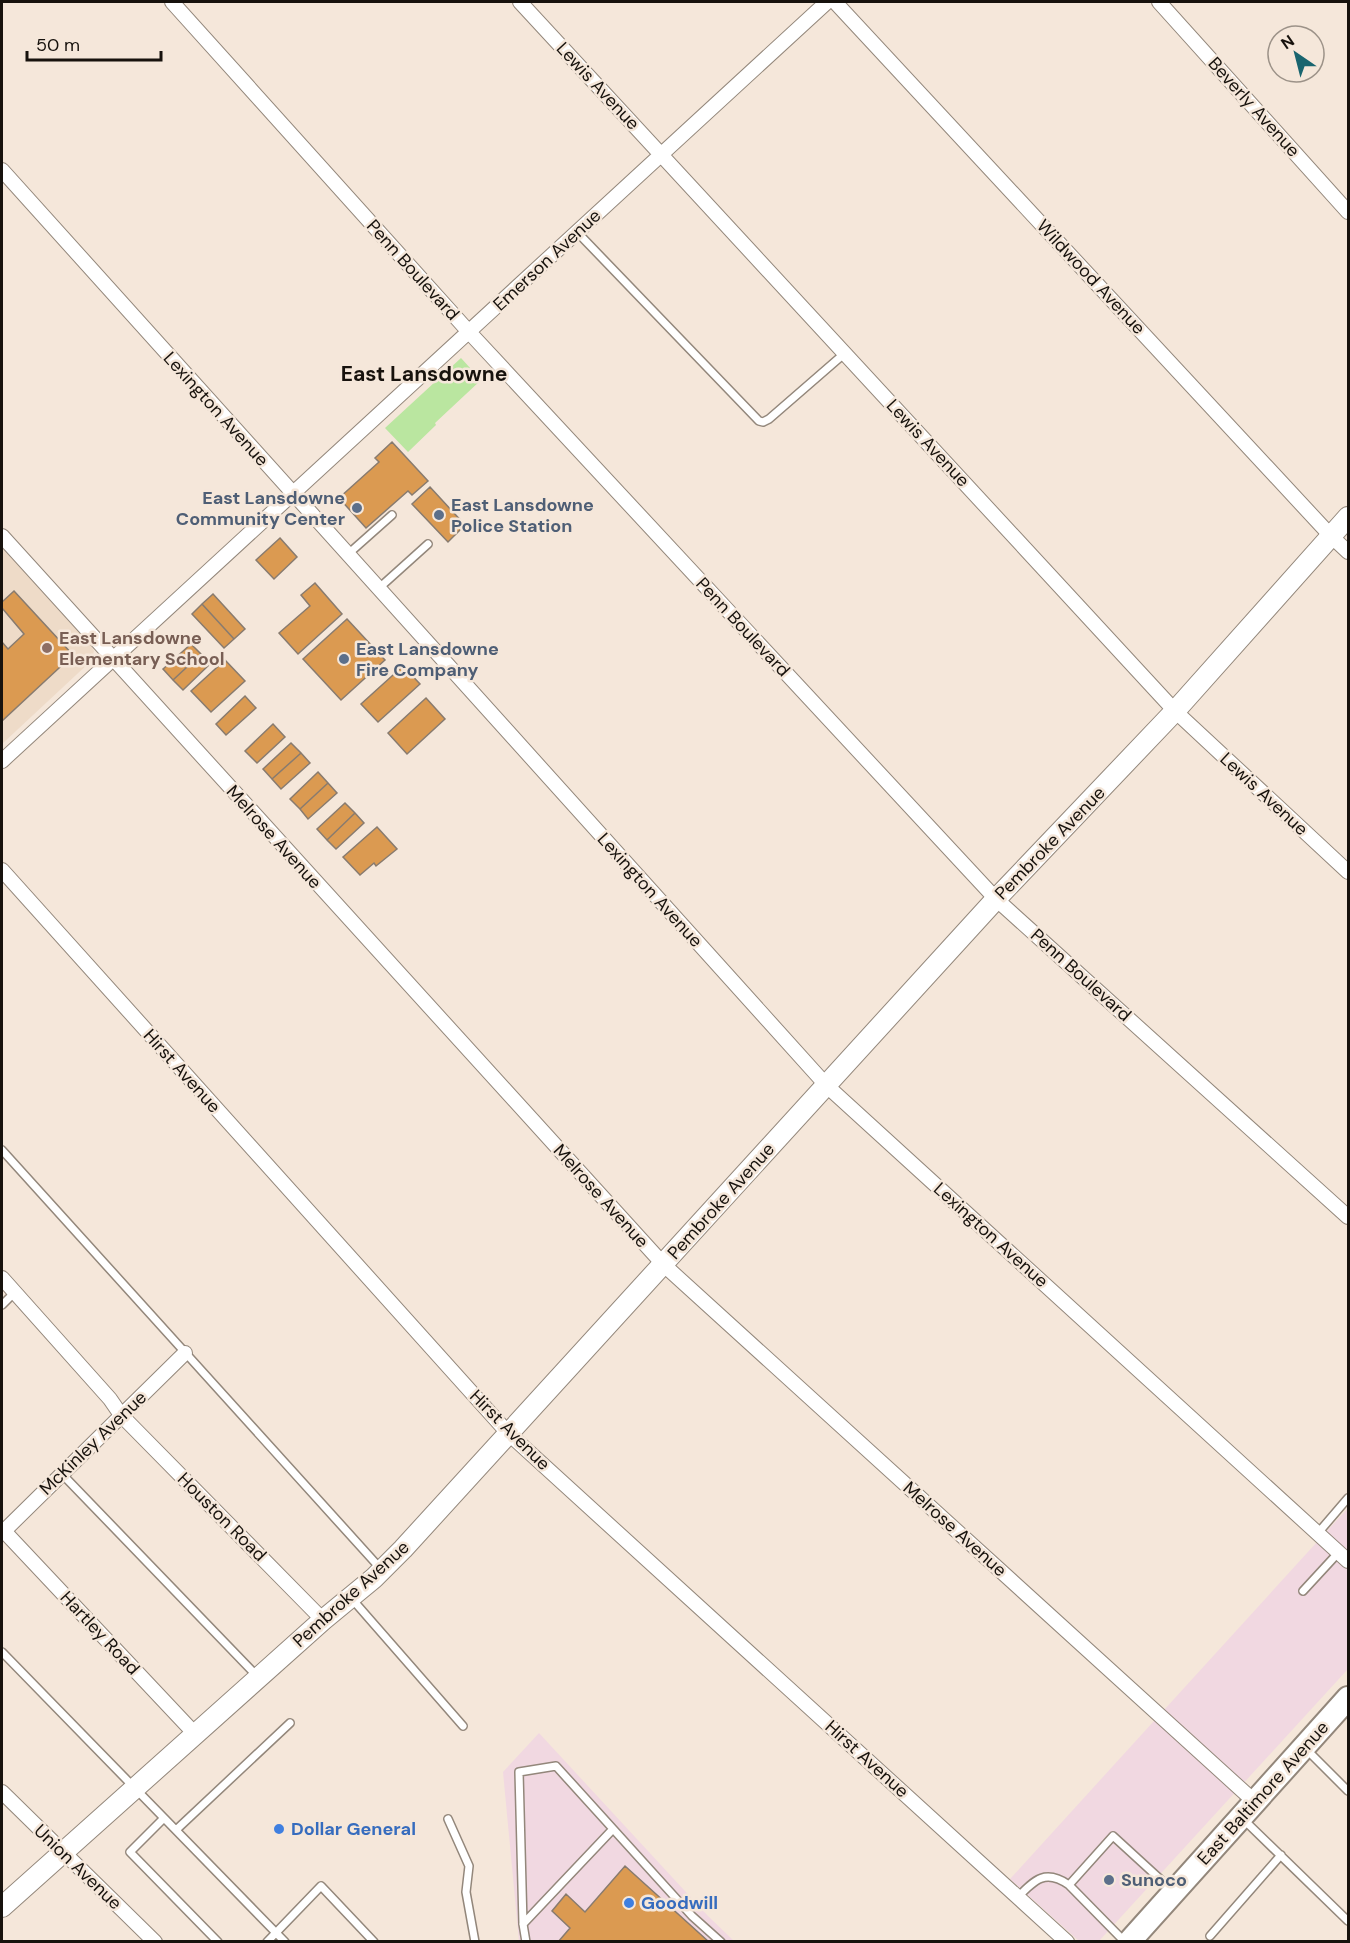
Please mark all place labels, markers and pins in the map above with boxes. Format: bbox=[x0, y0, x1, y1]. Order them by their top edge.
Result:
place label: East Lansdowne Community Center bbox=[176, 486, 345, 531]
place label: East Lansdowne Police Station bbox=[451, 493, 594, 538]
marker: East Lansdowne Community Center bbox=[350, 501, 364, 515]
marker: East Lansdowne Police Station bbox=[432, 508, 446, 522]
place label: East Lansdowne Elementary School bbox=[59, 626, 225, 671]
place label: East Lansdowne Fire Company bbox=[356, 637, 499, 682]
marker: East Lansdowne Elementary School bbox=[40, 641, 54, 655]
marker: East Lansdowne Fire Company bbox=[337, 652, 351, 666]
place label: Dollar General bbox=[291, 1817, 416, 1841]
marker: Dollar General bbox=[272, 1822, 286, 1836]
place label: Sunoco bbox=[1121, 1868, 1187, 1892]
marker: Sunoco bbox=[1102, 1873, 1116, 1887]
place label: Goodwill bbox=[641, 1891, 718, 1915]
marker: Goodwill bbox=[622, 1896, 636, 1910]

